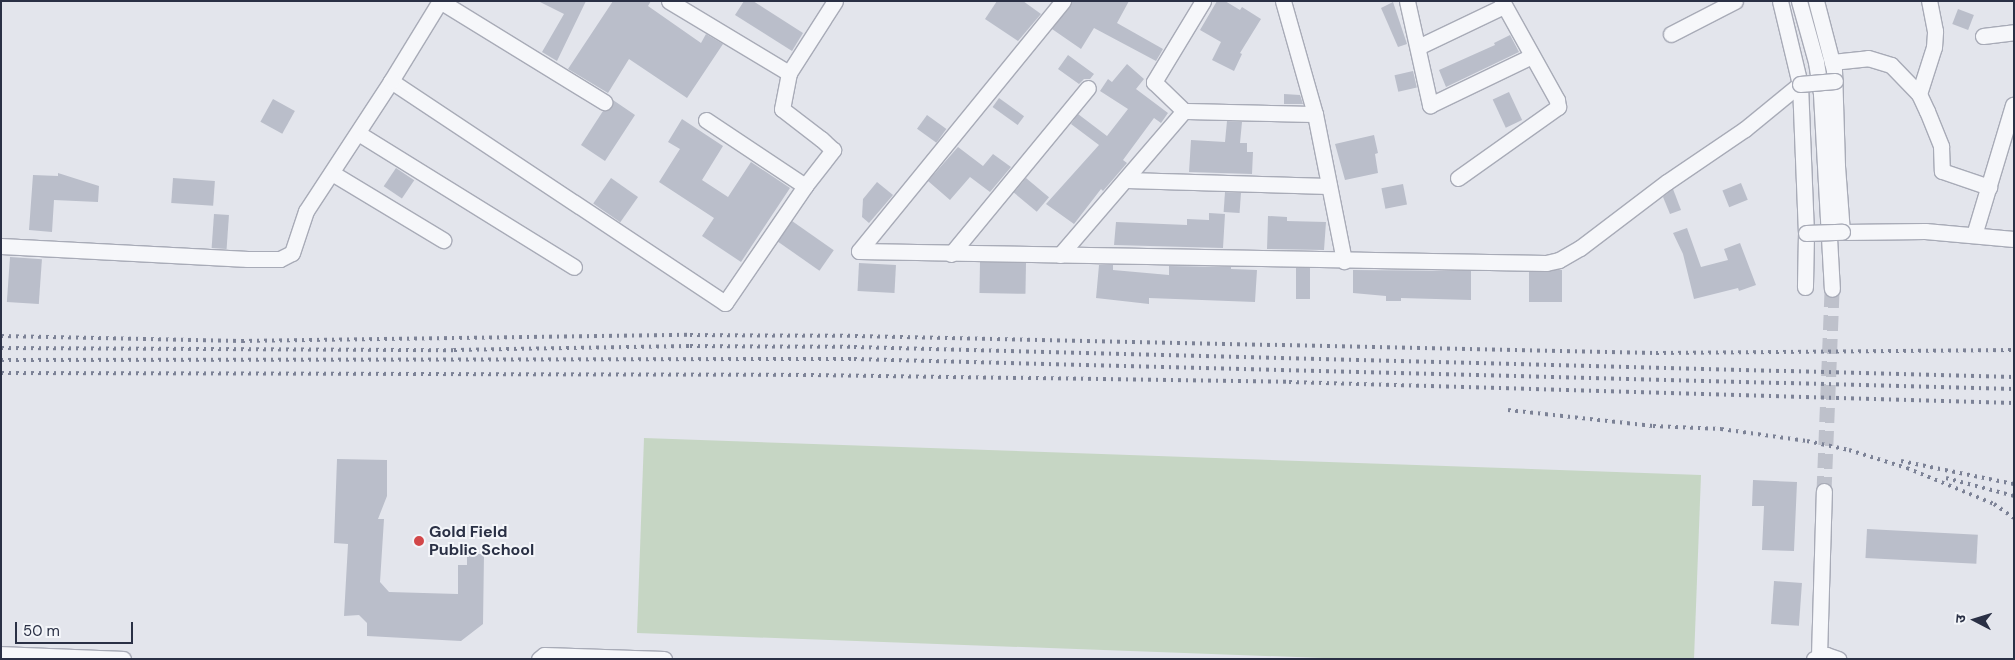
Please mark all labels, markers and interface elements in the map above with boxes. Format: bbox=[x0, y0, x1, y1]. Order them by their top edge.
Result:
place label: Gold Field Public School bbox=[429, 522, 534, 560]
marker: Gold Field Public School bbox=[413, 535, 425, 547]
north arrow bbox=[1950, 595, 2000, 645]
scale bar bbox=[18, 612, 135, 644]
text: उ bbox=[1951, 614, 1969, 624]
text: 50 m bbox=[23, 621, 60, 641]

